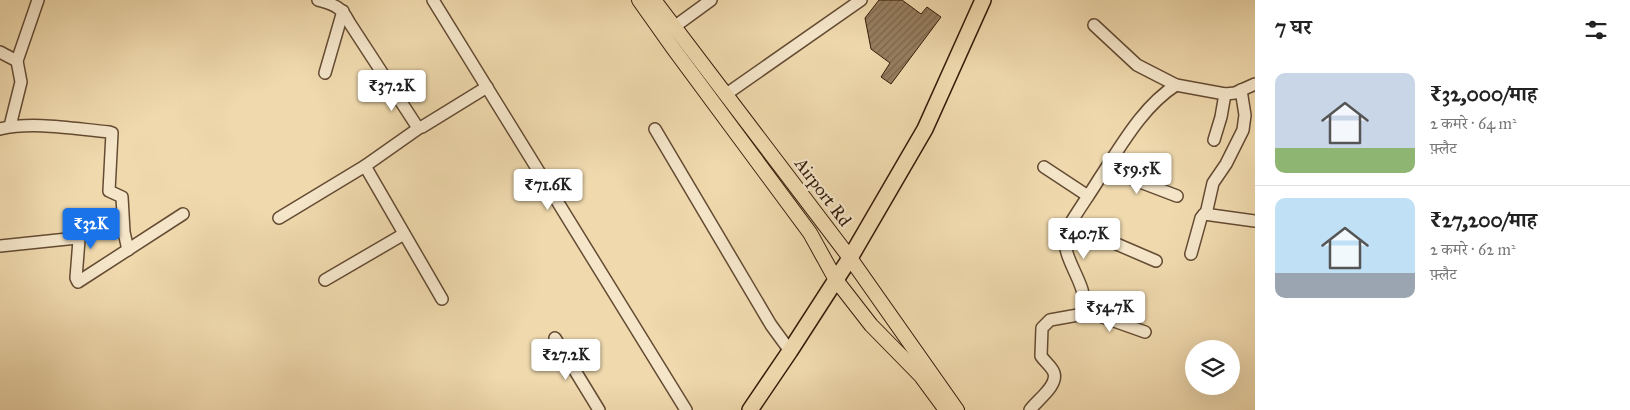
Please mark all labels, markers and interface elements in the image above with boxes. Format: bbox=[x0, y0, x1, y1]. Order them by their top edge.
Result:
text: 7 घर bbox=[1275, 14, 1312, 40]
icon: filters bbox=[1582, 16, 1610, 44]
pin: ₹37.2K bbox=[351, 70, 433, 112]
text: ₹37.2K bbox=[369, 76, 415, 95]
text: ₹32,000/माह bbox=[1430, 81, 1537, 107]
icon: home bbox=[1315, 93, 1375, 153]
text: 2 कमरे · 64 m² bbox=[1430, 114, 1517, 133]
text: फ़्लैट bbox=[1430, 139, 1457, 158]
street label: Airport Rd bbox=[789, 152, 856, 231]
pin: ₹59.5K bbox=[1096, 152, 1178, 195]
text: ₹59.5K bbox=[1114, 159, 1160, 178]
pin: ₹71.6K bbox=[507, 168, 589, 211]
text: ₹71.6K bbox=[525, 175, 571, 194]
text: ₹27,200/माह bbox=[1430, 207, 1537, 233]
pin: ₹32K bbox=[61, 208, 121, 250]
text: ₹32K bbox=[74, 214, 108, 233]
pin: ₹40.7K bbox=[1043, 218, 1125, 260]
icon: home bbox=[1315, 218, 1375, 278]
text: ₹40.7K bbox=[1059, 224, 1109, 243]
text: 2 कमरे · 62 m² bbox=[1430, 240, 1516, 259]
text: फ़्लैट bbox=[1430, 265, 1457, 284]
pin: ₹54.7K bbox=[1069, 290, 1151, 333]
text: ₹54.7K bbox=[1086, 297, 1134, 316]
pin: ₹27.2K bbox=[525, 338, 607, 381]
map controls bbox=[1185, 340, 1240, 395]
button: layers bbox=[1185, 340, 1240, 395]
text: ₹27.2K bbox=[542, 345, 590, 364]

